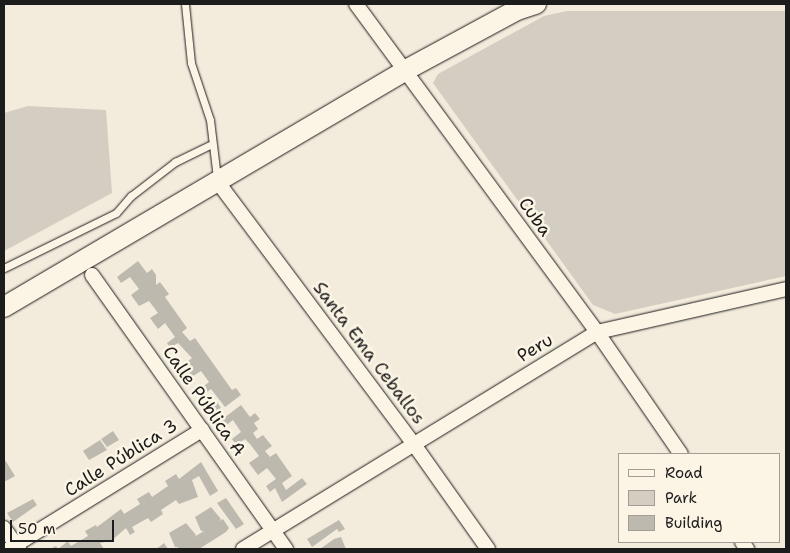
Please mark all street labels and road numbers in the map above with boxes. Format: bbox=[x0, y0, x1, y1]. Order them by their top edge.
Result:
street label: Cuba bbox=[514, 193, 556, 241]
street label: Santa Ema Ceballos bbox=[308, 278, 430, 428]
street label: Peru bbox=[513, 329, 557, 367]
street label: Calle Pública A bbox=[158, 342, 250, 460]
street label: Calle Pública 3 bbox=[61, 415, 181, 501]

